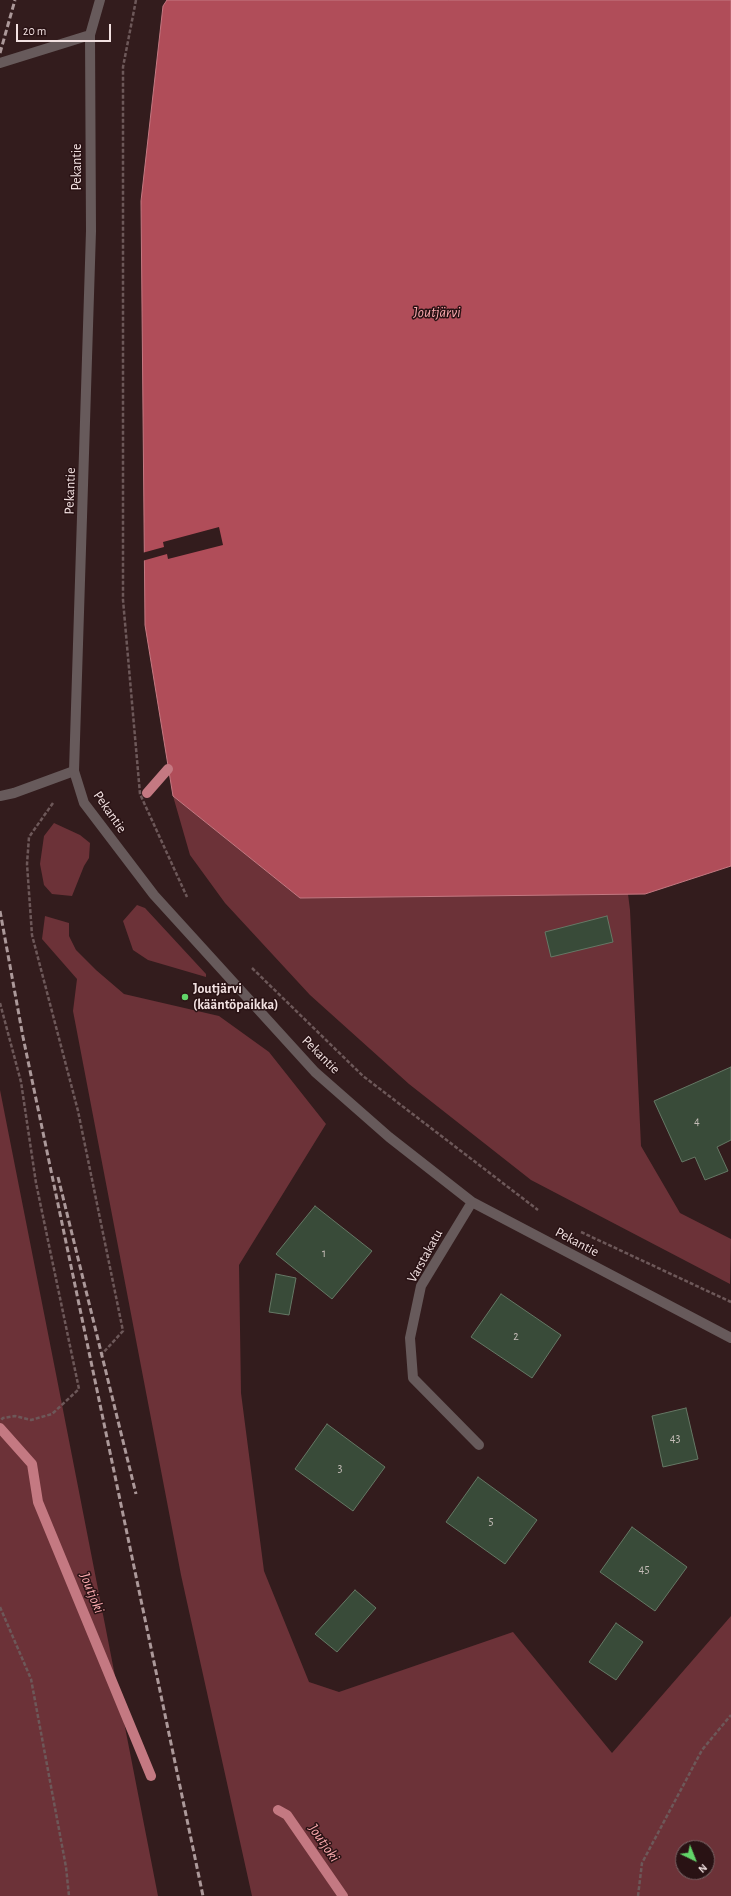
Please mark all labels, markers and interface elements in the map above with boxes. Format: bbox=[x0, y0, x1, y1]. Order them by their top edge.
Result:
scale bar bbox=[18, 16, 113, 42]
text: 20 m bbox=[23, 25, 46, 37]
street label: Pekantie bbox=[69, 143, 85, 191]
water label: Joutjärvi bbox=[414, 303, 460, 321]
street label: Pekantie bbox=[61, 467, 79, 515]
street label: Pekantie bbox=[90, 788, 130, 836]
place label: Joutjärvi (kääntöpaikka) bbox=[193, 981, 278, 1014]
marker: Joutjärvi (kääntöpaikka) bbox=[180, 992, 190, 1002]
street label: Pekantie bbox=[298, 1032, 344, 1078]
house number: 4 bbox=[694, 1114, 700, 1128]
street label: Pekantie bbox=[552, 1224, 602, 1260]
street label: Varstakatu bbox=[404, 1226, 446, 1286]
house number: 1 bbox=[322, 1246, 326, 1260]
house number: 2 bbox=[513, 1329, 519, 1343]
house number: 43 bbox=[670, 1431, 680, 1445]
house number: 3 bbox=[338, 1461, 342, 1475]
house number: 5 bbox=[488, 1514, 494, 1528]
house number: 45 bbox=[639, 1562, 649, 1576]
water label: Joutjoki bbox=[76, 1570, 108, 1616]
water label: Joutjoki bbox=[305, 1821, 343, 1865]
north arrow bbox=[675, 1840, 715, 1880]
text: N bbox=[696, 1862, 709, 1875]

